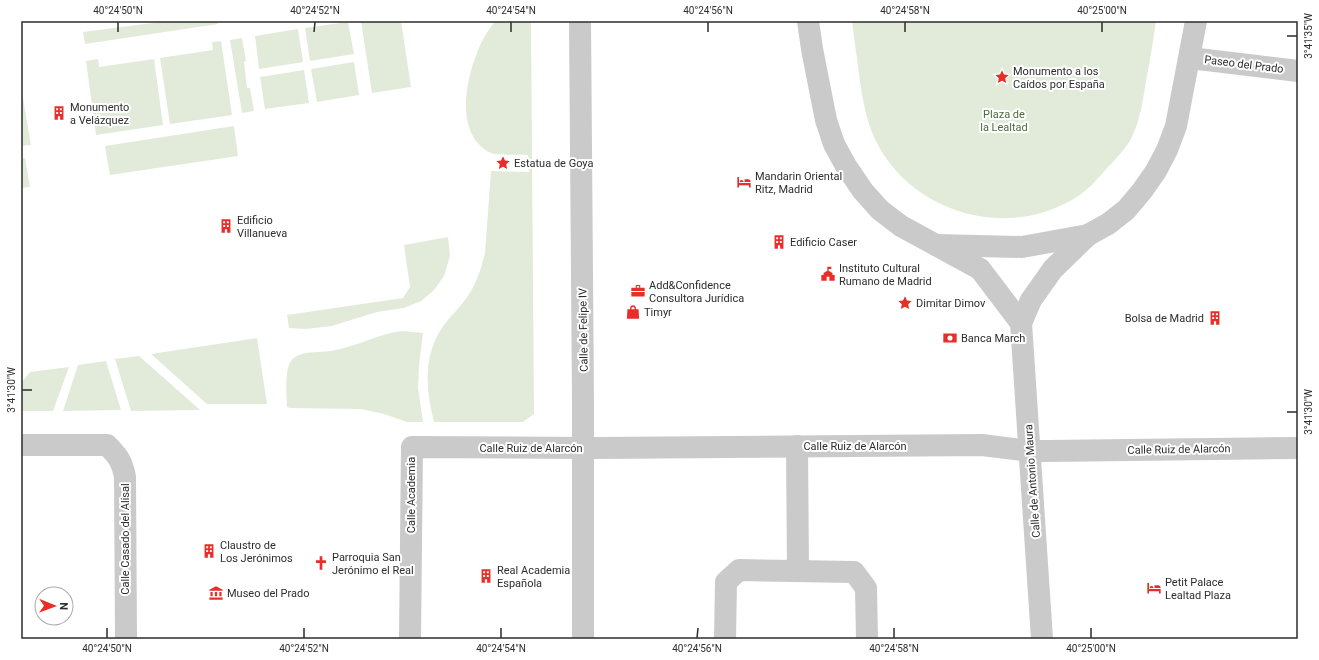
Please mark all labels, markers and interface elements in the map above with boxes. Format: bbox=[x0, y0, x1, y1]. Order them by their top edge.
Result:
text: 40°24'50"N bbox=[93, 5, 143, 16]
text: 40°24'52"N bbox=[290, 5, 340, 16]
text: 40°24'54"N bbox=[486, 5, 536, 16]
text: 40°24'56"N bbox=[683, 5, 733, 16]
text: 40°24'58"N bbox=[880, 5, 930, 16]
text: 40°25'00"N bbox=[1077, 5, 1127, 16]
text: 3°41'35"W bbox=[1303, 13, 1314, 59]
street label: Paseo del Prado bbox=[1204, 53, 1284, 76]
place label: Monumento a los Caídos por España bbox=[1013, 65, 1105, 91]
place icon: Monumento a los Caídos por España bbox=[994, 69, 1010, 85]
place label: Monumento a Velázquez bbox=[70, 101, 129, 127]
building icon: Monumento a Velázquez bbox=[51, 105, 67, 121]
park label: Plaza de la Lealtad bbox=[980, 108, 1028, 134]
place icon: Estatua de Goya bbox=[495, 155, 511, 171]
place label: Estatua de Goya bbox=[514, 157, 593, 170]
place label: Mandarin Oriental Ritz, Madrid bbox=[755, 170, 842, 196]
hotel icon: Mandarin Oriental Ritz, Madrid bbox=[736, 174, 752, 190]
place label: Edificio Villanueva bbox=[237, 214, 287, 240]
building icon: Edificio Villanueva bbox=[218, 218, 234, 234]
building icon: Edificio Caser bbox=[771, 234, 787, 250]
place label: Edificio Caser bbox=[790, 236, 857, 249]
place label: Instituto Cultural Rumano de Madrid bbox=[839, 262, 932, 288]
public building icon: Instituto Cultural Rumano de Madrid bbox=[820, 266, 836, 282]
place label: Add&Confidence Consultora Jurídica bbox=[649, 279, 744, 305]
office icon: Add&Confidence Consultora Jurídica bbox=[630, 283, 646, 299]
street label: Calle de Felipe IV bbox=[576, 288, 591, 372]
place icon: Dimitar Dimov bbox=[897, 295, 913, 311]
place label: Dimitar Dimov bbox=[916, 297, 986, 310]
shop icon: Timyr bbox=[625, 304, 641, 320]
place label: Timyr bbox=[644, 306, 672, 319]
building icon: Bolsa de Madrid bbox=[1207, 310, 1223, 326]
place label: Bolsa de Madrid bbox=[1125, 312, 1204, 325]
bank icon: Banca March bbox=[942, 330, 958, 346]
place label: Banca March bbox=[961, 332, 1025, 345]
text: 3°41'30"W bbox=[6, 367, 17, 413]
text: 3°41'30"W bbox=[1303, 389, 1314, 435]
street label: Calle de Antonio Maura bbox=[1022, 424, 1043, 538]
street label: Calle Ruiz de Alarcón bbox=[803, 440, 907, 453]
street label: Calle Ruiz de Alarcón bbox=[479, 442, 583, 455]
street label: Calle Ruiz de Alarcón bbox=[1127, 442, 1231, 457]
street label: Calle Academia bbox=[405, 457, 418, 533]
street label: Calle Casado del Alisal bbox=[119, 483, 132, 595]
place label: Claustro de Los Jerónimos bbox=[220, 539, 293, 565]
building icon: Claustro de Los Jerónimos bbox=[201, 543, 217, 559]
place label: Parroquia San Jerónimo el Real bbox=[332, 551, 414, 577]
church icon: Parroquia San Jerónimo el Real bbox=[313, 555, 329, 571]
place label: Real Academia Española bbox=[497, 564, 570, 590]
building icon: Real Academia Española bbox=[478, 568, 494, 584]
place label: Petit Palace Lealtad Plaza bbox=[1165, 576, 1231, 602]
hotel icon: Petit Palace Lealtad Plaza bbox=[1146, 580, 1162, 596]
museum icon: Museo del Prado bbox=[208, 585, 224, 601]
north arrow bbox=[34, 586, 74, 626]
place label: Museo del Prado bbox=[227, 587, 310, 600]
text: N bbox=[57, 602, 70, 610]
text: 40°24'50"N bbox=[82, 643, 132, 654]
text: 40°24'52"N bbox=[279, 643, 329, 654]
text: 40°24'54"N bbox=[476, 643, 526, 654]
text: 40°24'56"N bbox=[672, 643, 722, 654]
text: 40°24'58"N bbox=[869, 643, 919, 654]
text: 40°25'00"N bbox=[1066, 643, 1116, 654]

